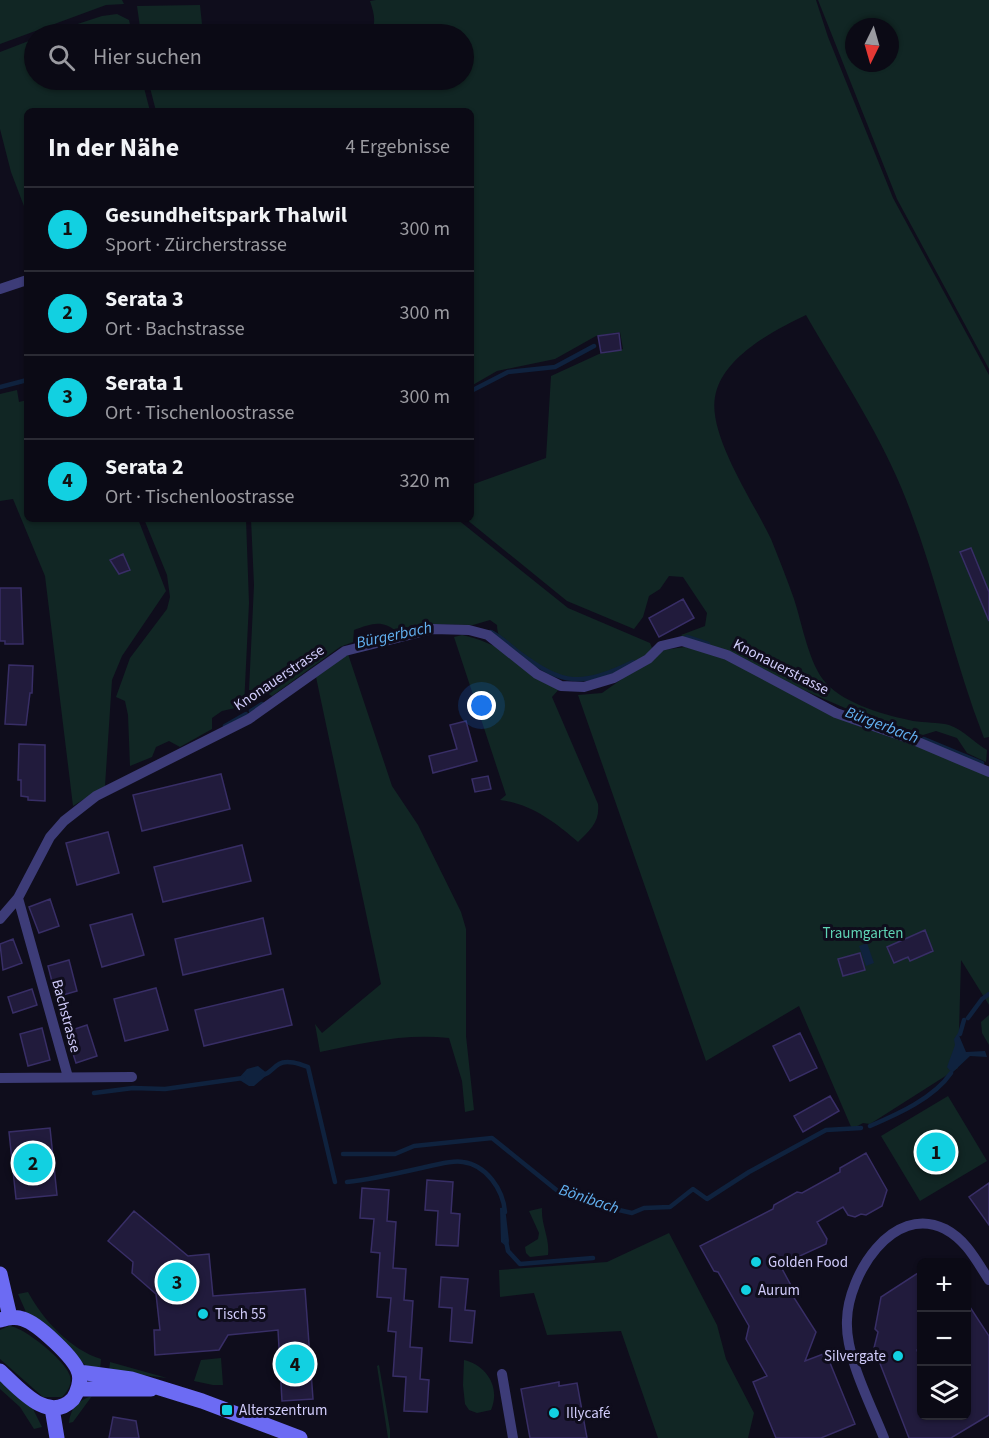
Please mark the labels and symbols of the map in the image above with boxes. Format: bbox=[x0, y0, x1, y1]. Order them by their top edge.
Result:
north arrow bbox=[845, 18, 899, 72]
water label: Bürgerbach bbox=[354, 616, 434, 654]
street label: Knonauerstrasse bbox=[729, 634, 833, 700]
street label: Knonauerstrasse bbox=[230, 640, 328, 716]
your location bbox=[467, 691, 496, 720]
water label: Bürgerbach bbox=[842, 701, 922, 749]
park label: Traumgarten bbox=[823, 923, 903, 944]
street label: Bachstrasse bbox=[46, 977, 86, 1055]
pin: 1 bbox=[916, 1130, 956, 1174]
pin: 2 bbox=[14, 1140, 52, 1186]
water label: Bönibach bbox=[556, 1179, 622, 1219]
place label: Golden Food bbox=[768, 1252, 848, 1273]
marker: Golden Food bbox=[749, 1255, 763, 1269]
pin: 3 bbox=[158, 1260, 196, 1304]
place label: Aurum bbox=[758, 1280, 800, 1301]
marker: Aurum bbox=[739, 1283, 753, 1297]
place label: Tisch 55 bbox=[215, 1304, 266, 1325]
marker: Tisch 55 bbox=[196, 1307, 210, 1321]
pin: 4 bbox=[276, 1342, 314, 1386]
place label: Silvergate bbox=[824, 1346, 886, 1367]
marker: Silvergate bbox=[891, 1349, 905, 1363]
place label: Alterszentrum bbox=[239, 1400, 327, 1421]
marker: Alterszentrum bbox=[220, 1403, 234, 1417]
place label: Illycafé bbox=[566, 1403, 610, 1424]
marker: Illycafé bbox=[547, 1406, 561, 1420]

